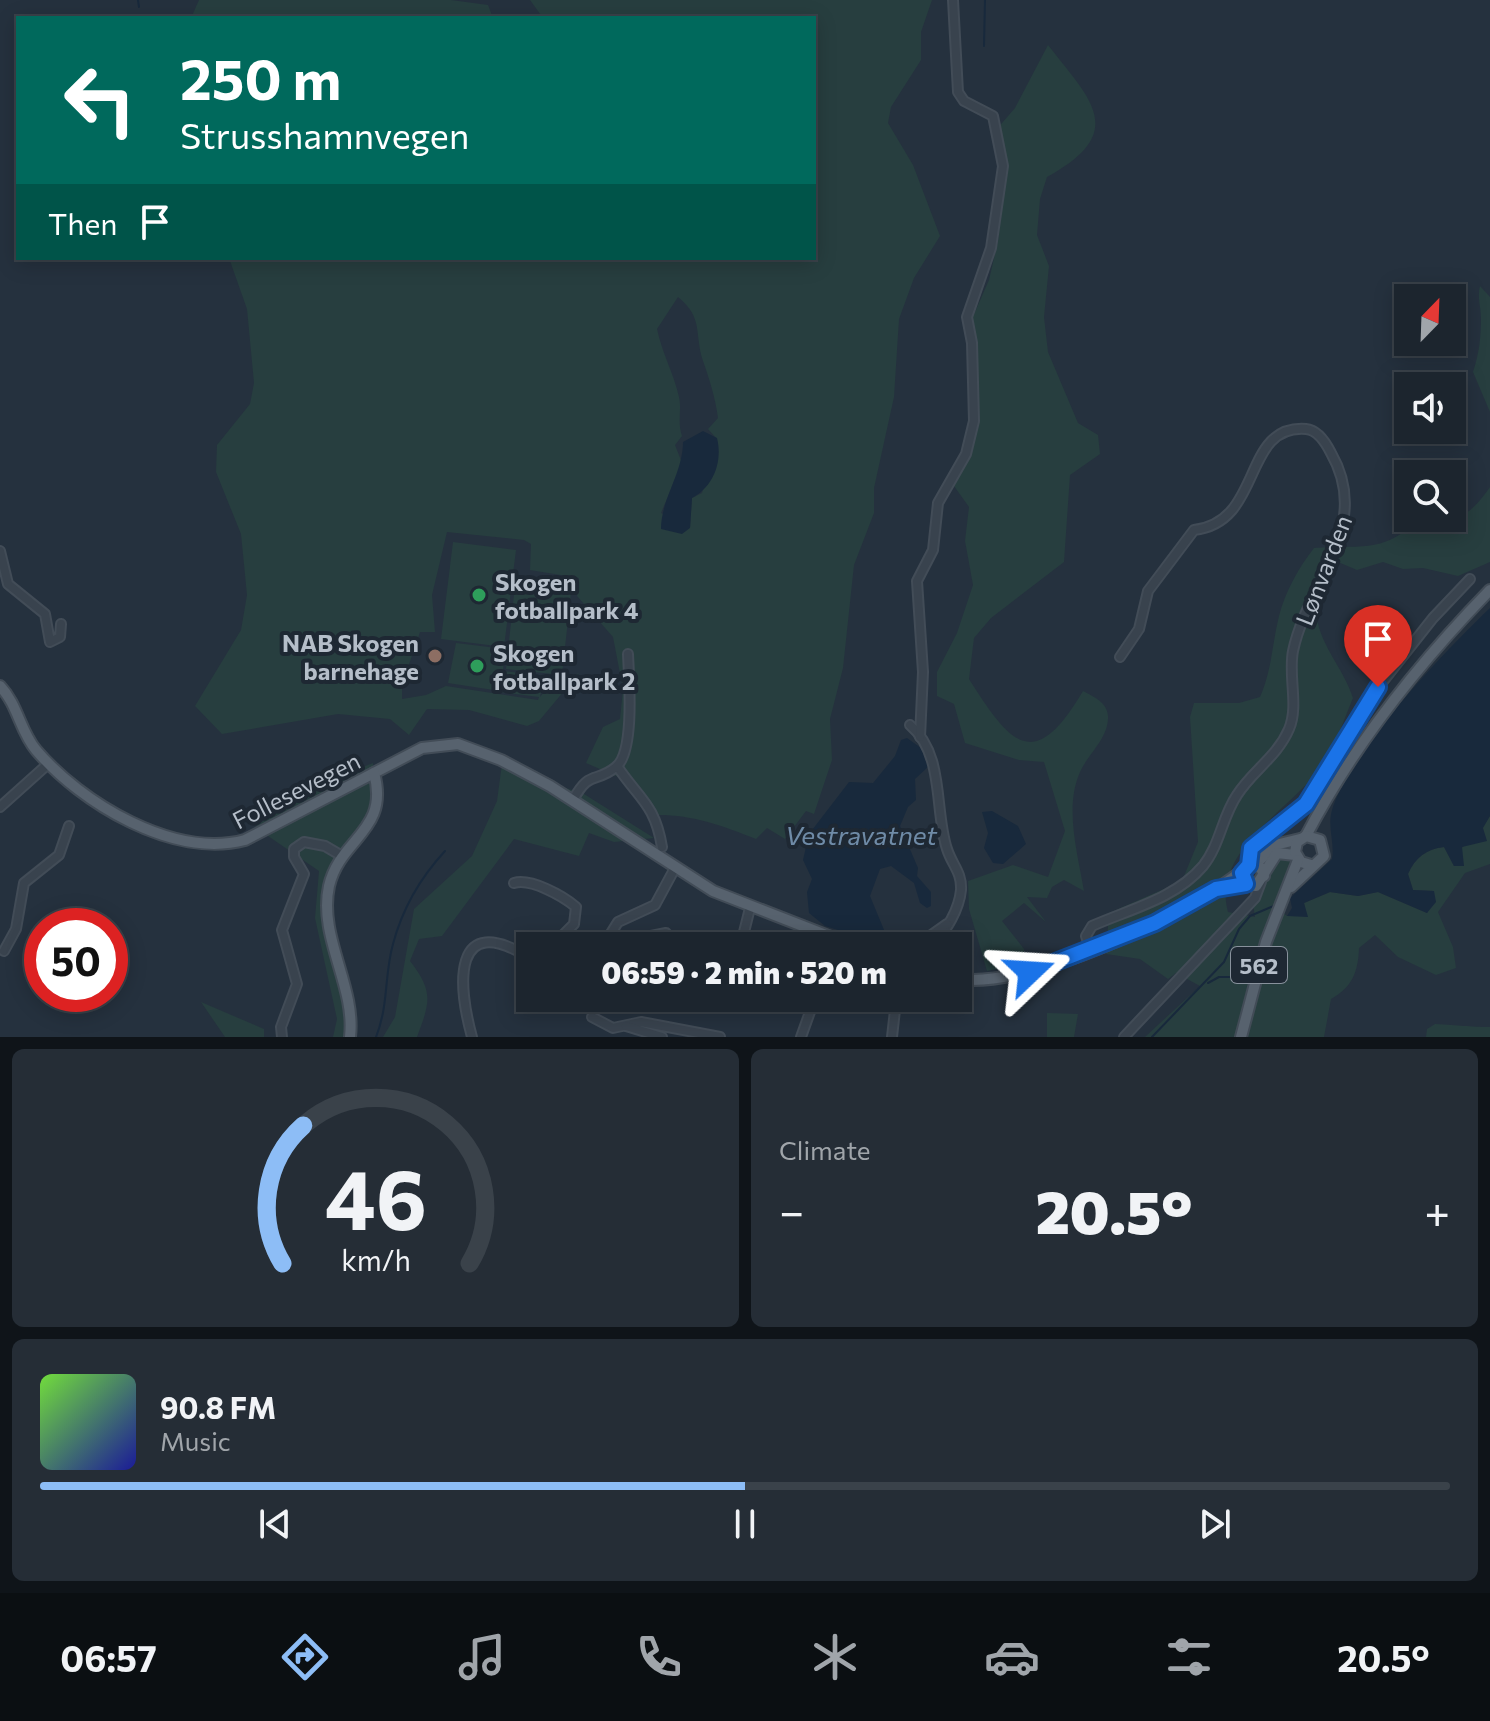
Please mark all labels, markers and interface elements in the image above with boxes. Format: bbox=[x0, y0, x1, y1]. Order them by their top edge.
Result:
text: 250 m bbox=[180, 43, 341, 112]
icon: left bbox=[48, 48, 152, 152]
text: Strusshamnvegen bbox=[180, 112, 469, 156]
icon: arrive bbox=[133, 200, 177, 244]
text: Then bbox=[48, 204, 117, 241]
north arrow bbox=[1394, 284, 1466, 356]
map controls bbox=[1394, 284, 1466, 532]
button: sound bbox=[1394, 372, 1466, 444]
button: search bbox=[1394, 460, 1466, 532]
street label: Lønvarden bbox=[1289, 511, 1357, 629]
place label: Skogen fotballpark 4 bbox=[495, 567, 639, 624]
marker: Skogen fotballpark 4 bbox=[470, 586, 488, 604]
pin bbox=[1344, 605, 1412, 687]
icon: arrive bbox=[1356, 617, 1400, 661]
place label: NAB Skogen barnehage bbox=[282, 628, 419, 685]
place label: Skogen fotballpark 2 bbox=[493, 638, 636, 695]
marker: NAB Skogen barnehage bbox=[426, 647, 444, 665]
marker: Skogen fotballpark 2 bbox=[468, 657, 486, 675]
street label: Follesevegen bbox=[227, 745, 365, 835]
water label: Vestravatnet bbox=[785, 819, 938, 850]
speed limit sign: 50 bbox=[24, 908, 128, 1012]
position arrow bbox=[988, 930, 1072, 1014]
road number: 562 bbox=[1231, 947, 1287, 983]
text: 06:59 · 2 min · 520 m bbox=[601, 953, 887, 990]
text: Climate bbox=[779, 1134, 871, 1165]
text: 46 bbox=[324, 1145, 427, 1247]
text: 20.5° bbox=[1035, 1173, 1193, 1246]
text: − bbox=[779, 1183, 804, 1237]
text: + bbox=[1424, 1183, 1450, 1237]
text: km/h bbox=[341, 1242, 410, 1277]
text: 90.8 FM bbox=[160, 1388, 276, 1425]
text: Music bbox=[160, 1425, 231, 1456]
icon: previous bbox=[253, 1502, 297, 1546]
icon: pause bbox=[723, 1502, 767, 1546]
icon: next bbox=[1193, 1502, 1237, 1546]
icon: directions bbox=[277, 1629, 333, 1685]
icon: music bbox=[454, 1629, 510, 1685]
icon: phone bbox=[631, 1629, 687, 1685]
icon: climate bbox=[807, 1629, 863, 1685]
icon: car bbox=[984, 1629, 1040, 1685]
icon: filters bbox=[1161, 1629, 1217, 1685]
text: 06:57 bbox=[60, 1635, 157, 1679]
text: 20.5° bbox=[1337, 1635, 1430, 1679]

